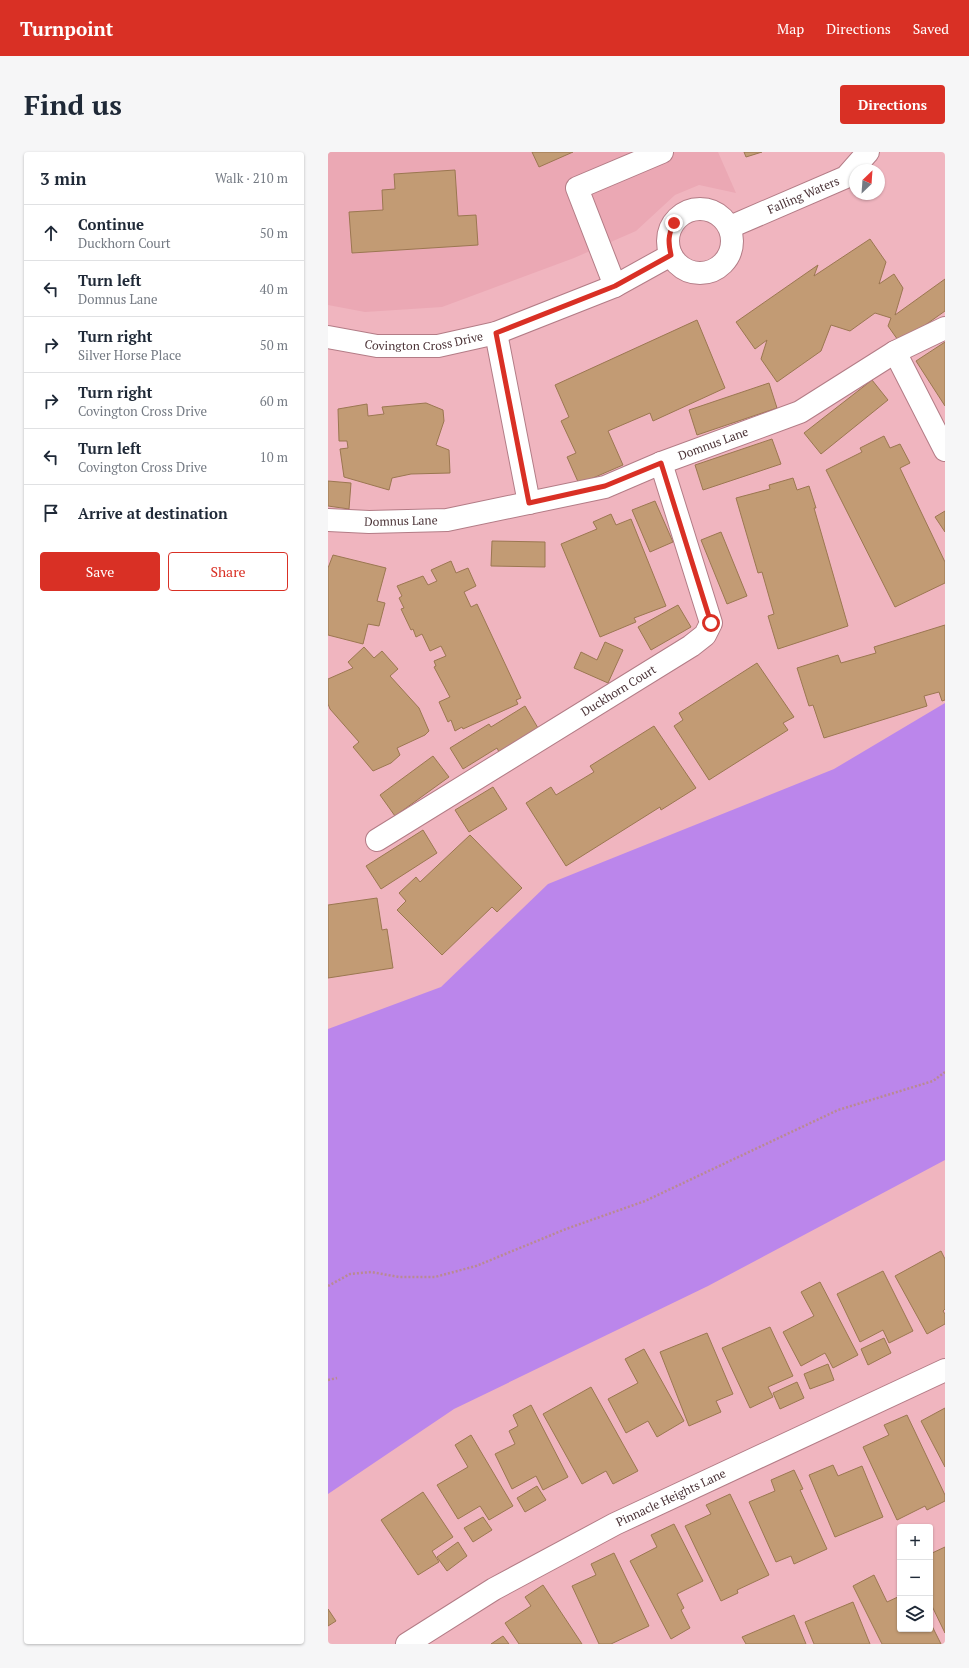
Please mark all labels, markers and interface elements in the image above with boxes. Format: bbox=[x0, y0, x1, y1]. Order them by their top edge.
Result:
text: Turnpoint bbox=[20, 16, 113, 41]
text: Map bbox=[777, 19, 804, 38]
text: Directions bbox=[826, 19, 891, 38]
text: Saved bbox=[913, 19, 949, 38]
button: Directions bbox=[840, 85, 945, 124]
text: Find us bbox=[24, 86, 122, 123]
north arrow bbox=[849, 164, 885, 200]
text: 3 min bbox=[40, 167, 87, 190]
text: Walk · 210 m bbox=[215, 169, 288, 187]
street label: Falling Waters bbox=[765, 173, 841, 217]
text: Continue bbox=[78, 214, 144, 234]
route end bbox=[665, 214, 683, 232]
icon: ahead bbox=[40, 222, 62, 244]
text: 50 m bbox=[260, 224, 288, 242]
text: Duckhorn Court bbox=[78, 234, 171, 252]
text: Turn left bbox=[78, 270, 142, 290]
icon: left bbox=[40, 278, 62, 300]
text: 40 m bbox=[260, 280, 288, 298]
text: Domnus Lane bbox=[78, 290, 158, 308]
text: Turn right bbox=[78, 326, 153, 346]
street label: Covington Cross Drive bbox=[364, 328, 484, 353]
icon: right bbox=[40, 334, 62, 356]
text: 50 m bbox=[260, 336, 288, 354]
text: Silver Horse Place bbox=[78, 346, 181, 364]
text: Turn right bbox=[78, 382, 153, 402]
icon: right bbox=[40, 390, 62, 412]
text: 60 m bbox=[260, 392, 288, 410]
text: Covington Cross Drive bbox=[78, 402, 207, 420]
street label: Domnus Lane bbox=[676, 424, 750, 463]
text: Turn left bbox=[78, 438, 142, 458]
icon: left bbox=[40, 446, 62, 468]
text: 10 m bbox=[260, 448, 288, 466]
text: Covington Cross Drive bbox=[78, 458, 207, 476]
icon: arrive bbox=[40, 502, 62, 524]
text: Arrive at destination bbox=[78, 503, 228, 523]
street label: Domnus Lane bbox=[364, 512, 438, 529]
button: Save bbox=[40, 552, 160, 591]
button: Share bbox=[168, 552, 288, 591]
route start bbox=[702, 614, 720, 632]
street label: Duckhorn Court bbox=[578, 661, 659, 719]
street label: Pinnacle Heights Lane bbox=[613, 1465, 728, 1530]
map controls bbox=[897, 1524, 933, 1632]
button: + bbox=[897, 1524, 933, 1560]
button: − bbox=[897, 1560, 933, 1596]
button: layers bbox=[897, 1596, 933, 1632]

